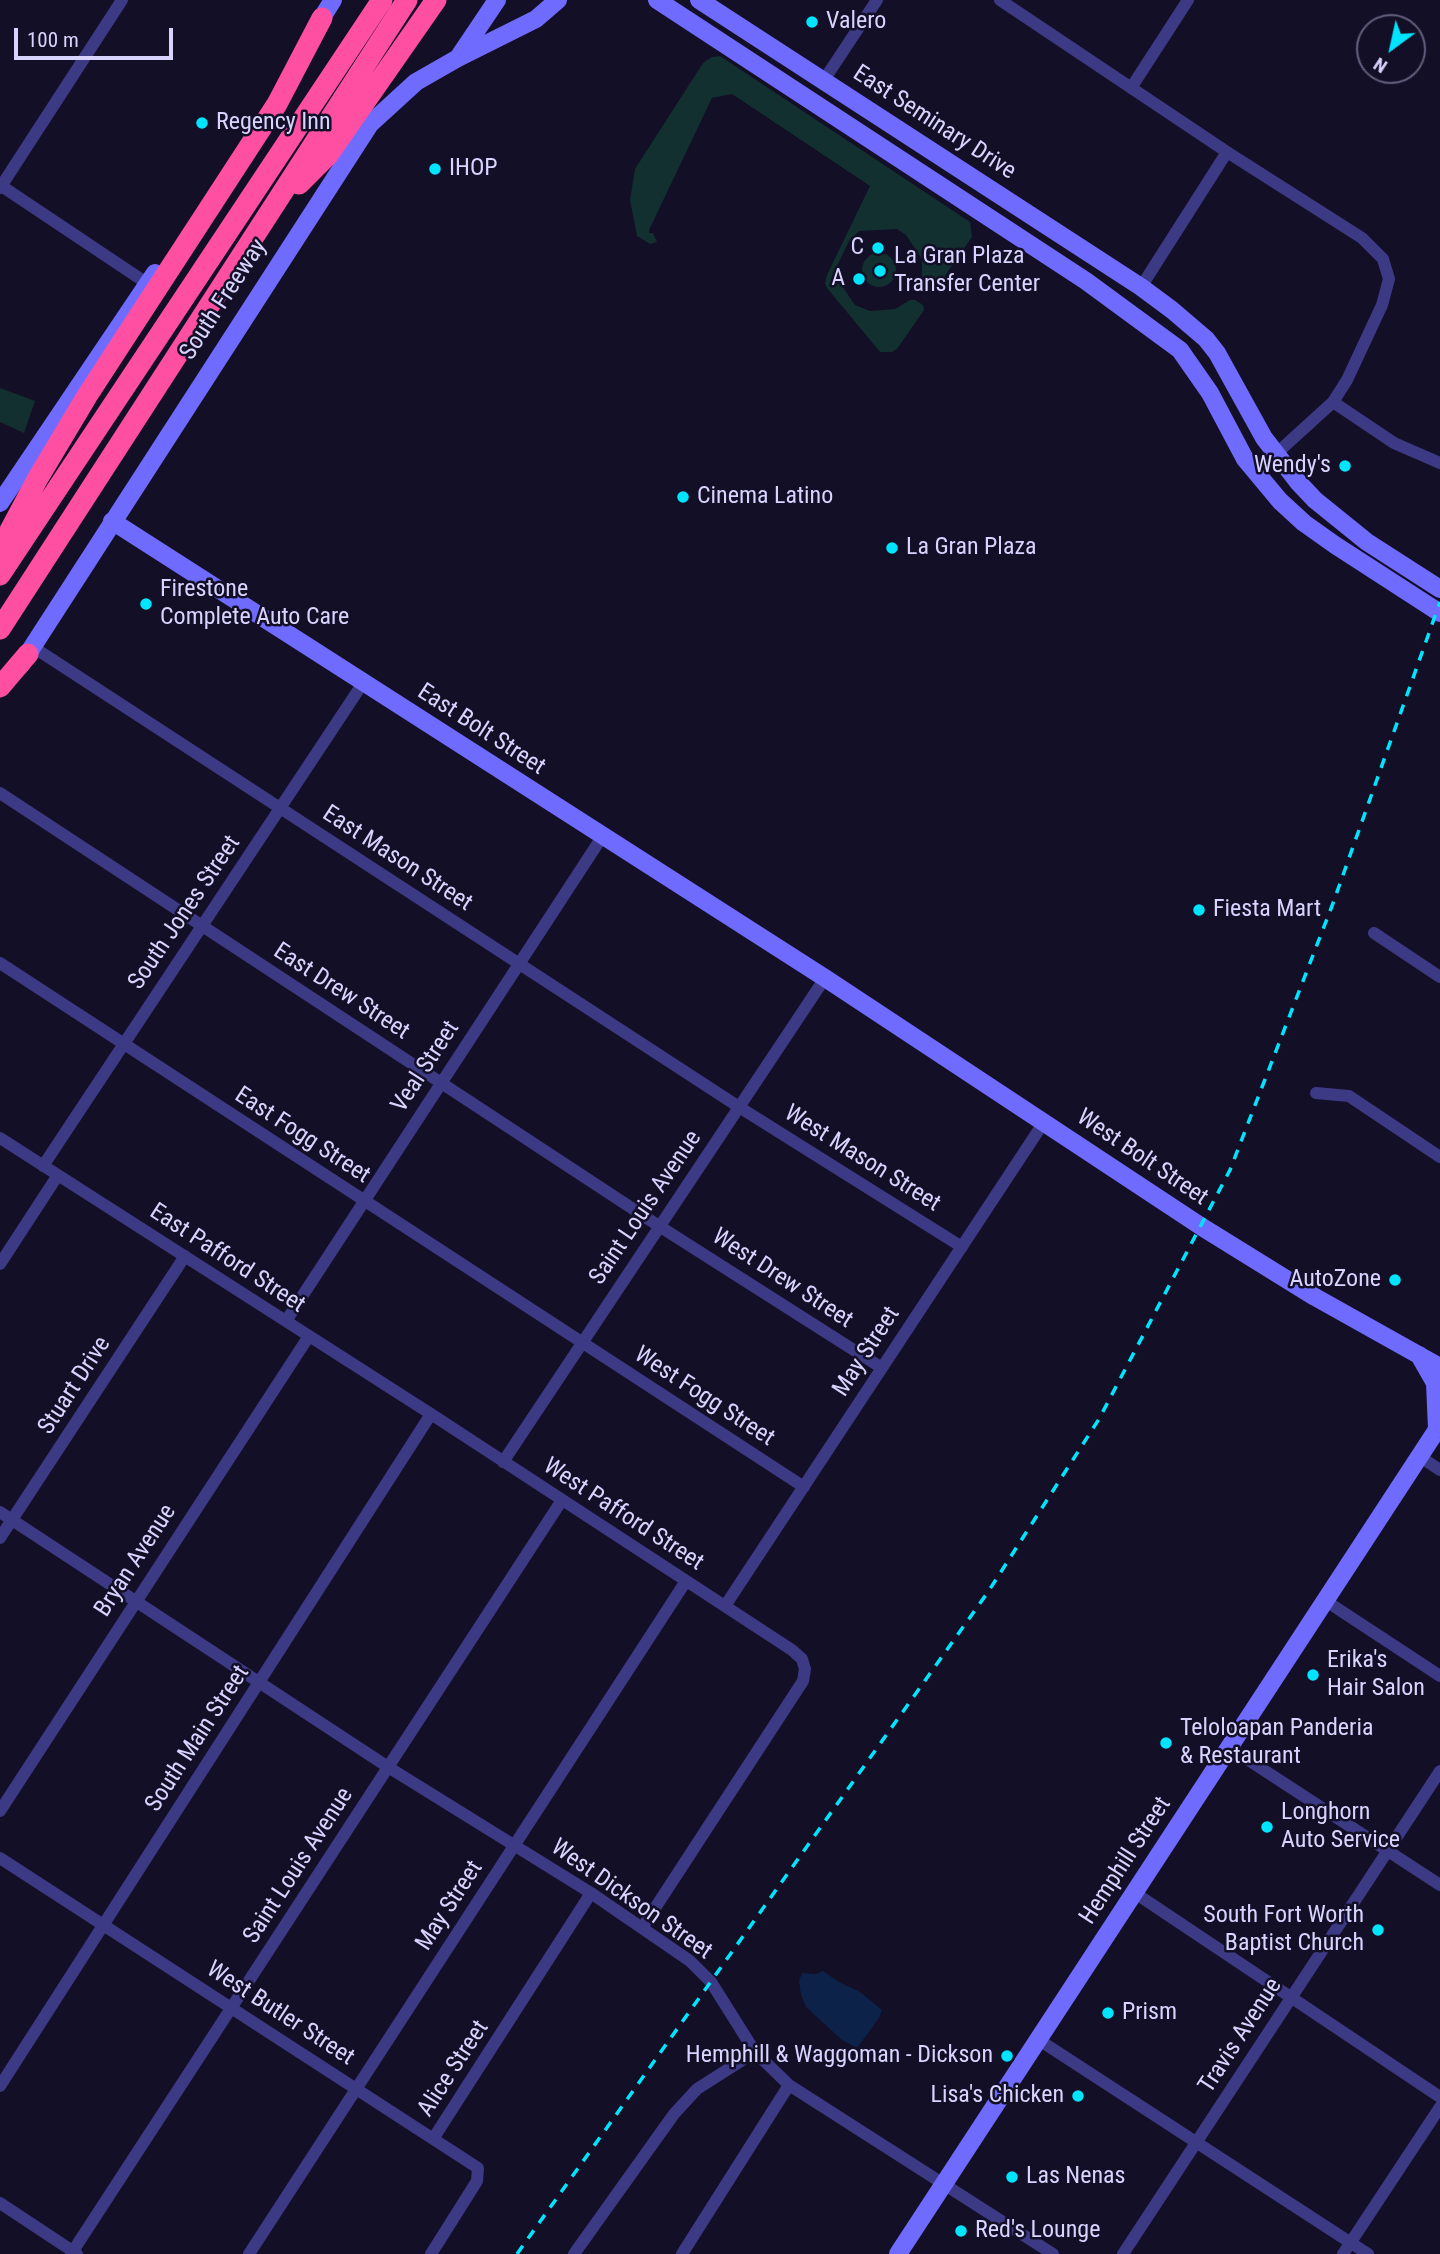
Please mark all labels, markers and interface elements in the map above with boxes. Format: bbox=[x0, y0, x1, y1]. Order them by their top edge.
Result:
place label: Valero bbox=[826, 8, 886, 36]
scale bar bbox=[18, 14, 177, 58]
marker: Valero bbox=[804, 14, 820, 30]
north arrow bbox=[1356, 14, 1426, 84]
text: 100 m bbox=[27, 28, 79, 52]
text: N bbox=[1369, 53, 1392, 78]
street label: East Seminary Drive bbox=[847, 60, 1021, 186]
place label: Regency Inn bbox=[216, 109, 331, 137]
marker: Regency Inn bbox=[194, 115, 210, 131]
place label: IHOP bbox=[449, 155, 498, 183]
marker: IHOP bbox=[427, 161, 443, 177]
street label: South Freeway bbox=[174, 234, 274, 366]
place label: C bbox=[850, 234, 864, 262]
marker: C bbox=[870, 240, 886, 256]
place label: La Gran Plaza Transfer Center bbox=[894, 243, 1040, 299]
marker: La Gran Plaza Transfer Center bbox=[872, 263, 888, 279]
place label: A bbox=[831, 265, 845, 293]
marker: A bbox=[851, 271, 867, 287]
place label: Wendy's bbox=[1254, 452, 1331, 480]
marker: Wendy's bbox=[1337, 458, 1353, 474]
place label: Cinema Latino bbox=[697, 483, 833, 511]
marker: Cinema Latino bbox=[675, 489, 691, 505]
place label: La Gran Plaza bbox=[906, 534, 1036, 562]
marker: La Gran Plaza bbox=[884, 540, 900, 556]
place label: Firestone Complete Auto Care bbox=[160, 576, 349, 632]
marker: Firestone Complete Auto Care bbox=[138, 596, 154, 612]
street label: East Bolt Street bbox=[412, 678, 550, 782]
street label: East Mason Street bbox=[317, 800, 477, 918]
street label: South Jones Street bbox=[123, 831, 247, 995]
place label: Fiesta Mart bbox=[1213, 896, 1321, 924]
marker: Fiesta Mart bbox=[1191, 902, 1207, 918]
street label: East Drew Street bbox=[268, 937, 414, 1047]
street label: Veal Street bbox=[386, 1016, 466, 1118]
street label: East Fogg Street bbox=[229, 1082, 375, 1190]
street label: West Mason Street bbox=[779, 1099, 945, 1219]
street label: West Bolt Street bbox=[1071, 1103, 1213, 1213]
street label: Saint Louis Avenue bbox=[584, 1125, 708, 1291]
street label: East Pafford Street bbox=[144, 1198, 310, 1320]
street label: West Drew Street bbox=[706, 1223, 858, 1335]
place label: AutoZone bbox=[1290, 1266, 1381, 1294]
marker: AutoZone bbox=[1387, 1272, 1403, 1288]
street label: May Street bbox=[827, 1302, 907, 1402]
street label: Stuart Drive bbox=[33, 1332, 117, 1440]
street label: West Fogg Street bbox=[628, 1341, 780, 1453]
street label: West Pafford Street bbox=[537, 1452, 709, 1578]
street label: Bryan Avenue bbox=[89, 1499, 183, 1623]
place label: Erika's Hair Salon bbox=[1327, 1647, 1425, 1703]
street label: South Main Street bbox=[140, 1660, 256, 1818]
marker: Erika's Hair Salon bbox=[1305, 1667, 1321, 1683]
place label: Teloloapan Panderia & Restaurant bbox=[1180, 1715, 1373, 1771]
marker: Teloloapan Panderia & Restaurant bbox=[1158, 1735, 1174, 1751]
street label: Saint Louis Avenue bbox=[238, 1783, 360, 1949]
street label: Hemphill Street bbox=[1074, 1792, 1178, 1930]
place label: Longhorn Auto Service bbox=[1281, 1799, 1400, 1855]
marker: Longhorn Auto Service bbox=[1259, 1819, 1275, 1835]
street label: West Dickson Street bbox=[545, 1834, 717, 1966]
street label: May Street bbox=[410, 1856, 490, 1956]
place label: South Fort Worth Baptist Church bbox=[1203, 1902, 1364, 1958]
marker: South Fort Worth Baptist Church bbox=[1370, 1922, 1386, 1938]
street label: West Butler Street bbox=[201, 1956, 359, 2072]
street label: Travis Avenue bbox=[1193, 1973, 1289, 2099]
place label: Prism bbox=[1122, 1999, 1177, 2027]
marker: Prism bbox=[1100, 2005, 1116, 2021]
street label: Alice Street bbox=[412, 2015, 496, 2123]
place label: Hemphill & Waggoman - Dickson bbox=[686, 2042, 993, 2070]
marker: Hemphill & Waggoman - Dickson bbox=[999, 2048, 1015, 2064]
place label: Lisa's Chicken bbox=[930, 2082, 1064, 2110]
marker: Lisa's Chicken bbox=[1070, 2088, 1086, 2104]
place label: Las Nenas bbox=[1026, 2163, 1126, 2191]
marker: Las Nenas bbox=[1004, 2169, 1020, 2185]
place label: Red's Lounge bbox=[975, 2217, 1100, 2245]
marker: Red's Lounge bbox=[953, 2223, 969, 2239]

